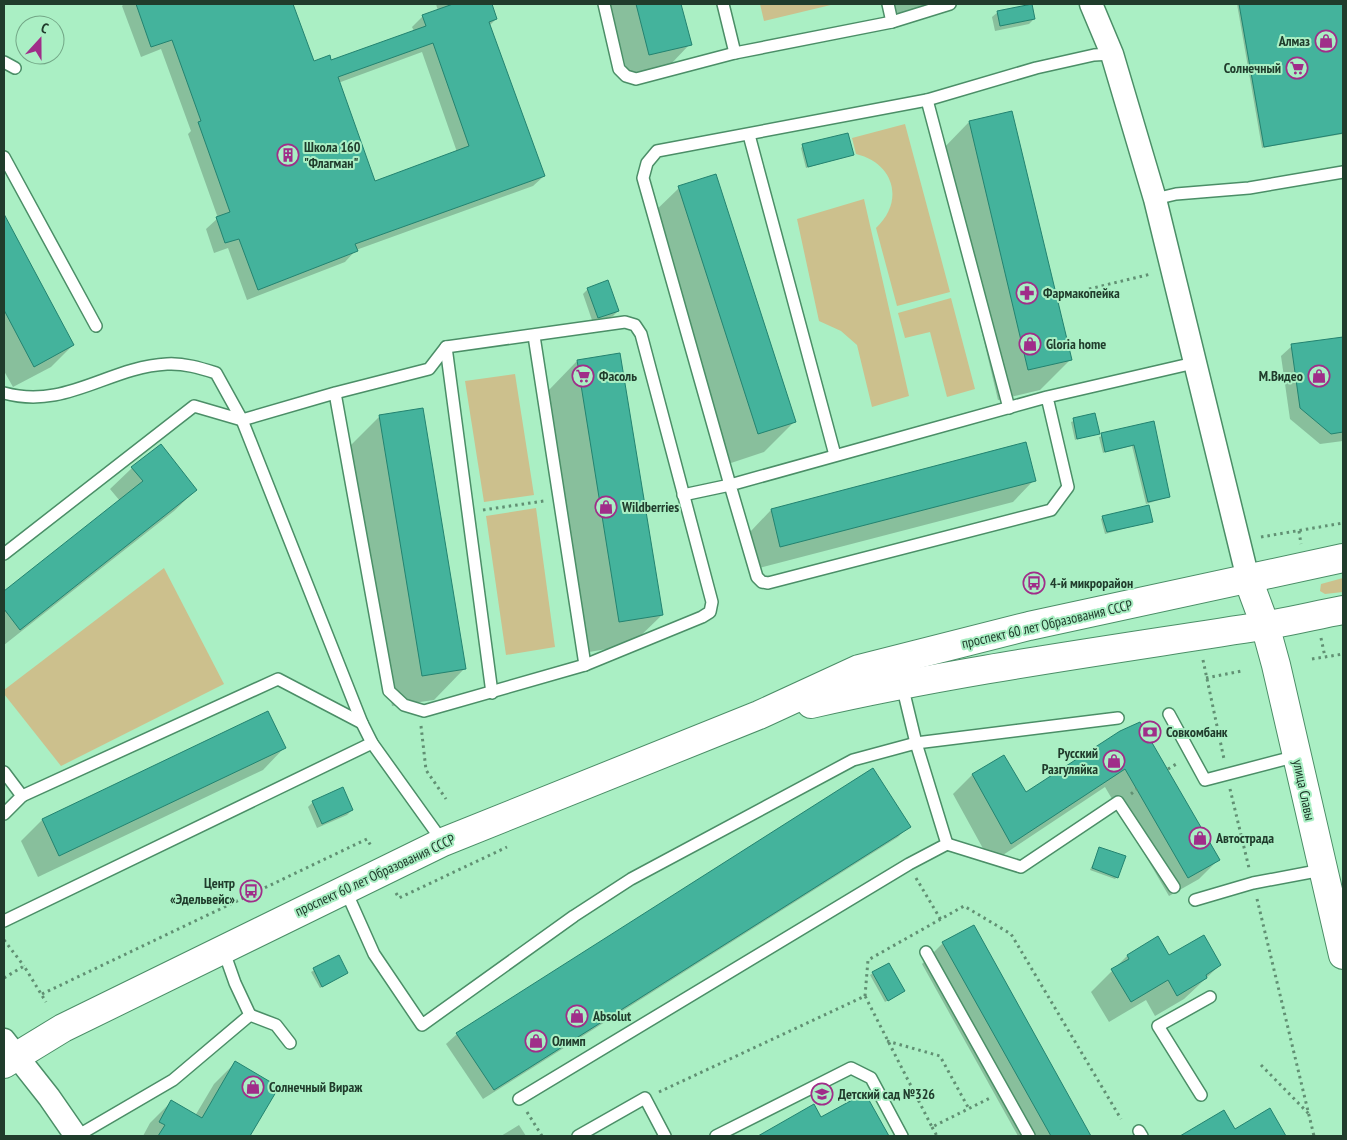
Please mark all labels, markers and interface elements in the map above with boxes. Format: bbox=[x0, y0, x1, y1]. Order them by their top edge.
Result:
north arrow bbox=[15, 15, 65, 65]
text: С bbox=[38, 18, 51, 38]
shop icon: Алмаз bbox=[1314, 29, 1338, 53]
place label: Алмаз bbox=[1278, 32, 1310, 50]
supermarket icon: Солнечный bbox=[1285, 56, 1309, 80]
place label: Солнечный bbox=[1224, 59, 1281, 77]
place label: Школа 160 "Флагман" bbox=[304, 138, 361, 172]
building icon: Школа 160 "Флагман" bbox=[276, 143, 300, 167]
pharmacy icon: Фармакопейка bbox=[1015, 281, 1039, 305]
place label: Фармакопейка bbox=[1043, 284, 1120, 302]
shop icon: Gloria home bbox=[1018, 332, 1042, 356]
place label: Gloria home bbox=[1046, 335, 1106, 353]
supermarket icon: Фасоль bbox=[571, 364, 595, 388]
shop icon: М.Видео bbox=[1307, 364, 1331, 388]
place label: Фасоль bbox=[599, 367, 637, 385]
place label: М.Видео bbox=[1259, 367, 1303, 385]
shop icon: Wildberries bbox=[594, 495, 618, 519]
place label: Wildberries bbox=[621, 498, 679, 516]
bus stop icon: 4-й микрорайон bbox=[1022, 571, 1046, 595]
place label: 4-й микрорайон bbox=[1050, 574, 1133, 592]
street label: проспект 60 лет Образования СССР bbox=[960, 596, 1134, 652]
bank icon: Совкомбанк bbox=[1138, 720, 1162, 744]
place label: Совкомбанк bbox=[1166, 723, 1228, 741]
place label: Русский Разгуляйка bbox=[1042, 744, 1098, 778]
shop icon: Русский Разгуляйка bbox=[1102, 749, 1126, 773]
street label: улица Славы bbox=[1289, 758, 1319, 822]
shop icon: Автострада bbox=[1188, 826, 1212, 850]
place label: Автострада bbox=[1215, 829, 1274, 847]
street label: проспект 60 лет Образования СССР bbox=[292, 830, 458, 920]
place label: Центр «Эдельвейс» bbox=[170, 874, 235, 908]
bus stop icon: Центр «Эдельвейс» bbox=[239, 879, 263, 903]
shop icon: Absolut bbox=[565, 1004, 589, 1028]
place label: Absolut bbox=[592, 1007, 631, 1025]
shop icon: Олимп bbox=[524, 1029, 548, 1053]
place label: Олимп bbox=[552, 1032, 586, 1050]
shop icon: Солнечный Вираж bbox=[241, 1075, 265, 1099]
place label: Солнечный Вираж bbox=[269, 1078, 363, 1096]
school or university icon: Детский сад №326 bbox=[810, 1082, 834, 1106]
place label: Детский сад №326 bbox=[838, 1085, 935, 1103]

